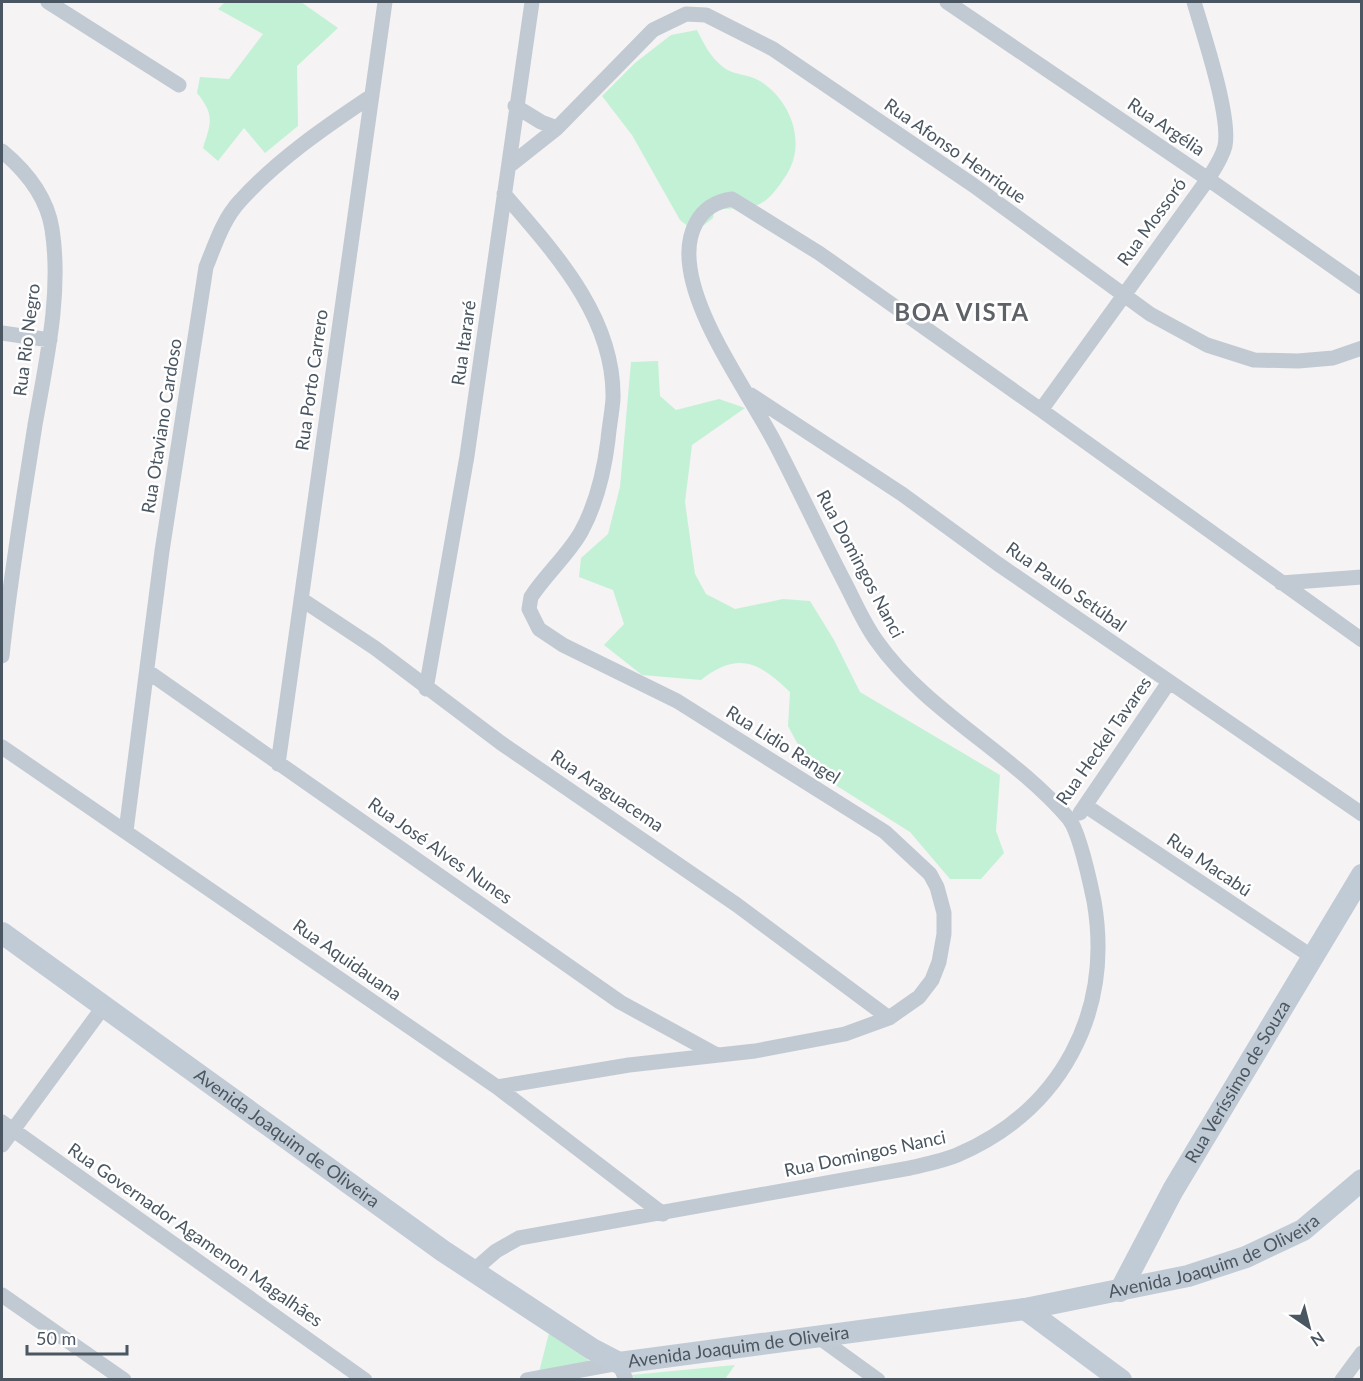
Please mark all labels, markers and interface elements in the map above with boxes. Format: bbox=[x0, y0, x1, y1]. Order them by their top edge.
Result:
street label: Rua Argélia bbox=[1124, 92, 1209, 160]
street label: Rua Afonso Henrique bbox=[880, 93, 1031, 207]
street label: Rua Mossoró bbox=[1112, 173, 1190, 270]
street label: Rua Rio Negro bbox=[8, 282, 44, 398]
district label: BOA VISTA bbox=[894, 297, 1030, 326]
street label: Rua Itararé bbox=[446, 299, 480, 387]
street label: Rua Porto Carrero bbox=[290, 308, 332, 452]
street label: Rua Otaviano Cardoso bbox=[136, 337, 186, 515]
street label: Rua Domingos Nanci bbox=[813, 486, 909, 641]
street label: Rua Paulo Setúbal bbox=[1002, 536, 1131, 636]
street label: Rua Heckel Tavares bbox=[1051, 672, 1156, 809]
street label: Rua Lidio Rangel bbox=[722, 700, 845, 788]
street label: Rua Araguacema bbox=[547, 744, 668, 836]
street label: Rua José Alves Nunes bbox=[364, 792, 517, 908]
street label: Rua Macabú bbox=[1163, 828, 1256, 901]
street label: Rua Aquidauana bbox=[289, 914, 406, 1005]
street label: Rua Veríssimo de Souza bbox=[1180, 996, 1294, 1167]
street label: Avenida Joaquim de Oliveira bbox=[190, 1063, 384, 1212]
street label: Rua Domingos Nanci bbox=[782, 1125, 948, 1181]
street label: Rua Governador Agamenon Magalhães bbox=[64, 1137, 327, 1331]
street label: Avenida Joaquim de Oliveira bbox=[1106, 1209, 1323, 1302]
north arrow bbox=[1279, 1297, 1339, 1357]
scale bar bbox=[27, 1318, 128, 1356]
street label: Avenida Joaquim de Oliveira bbox=[626, 1320, 850, 1372]
text: 50 m bbox=[36, 1327, 76, 1349]
text: N bbox=[1307, 1328, 1328, 1351]

